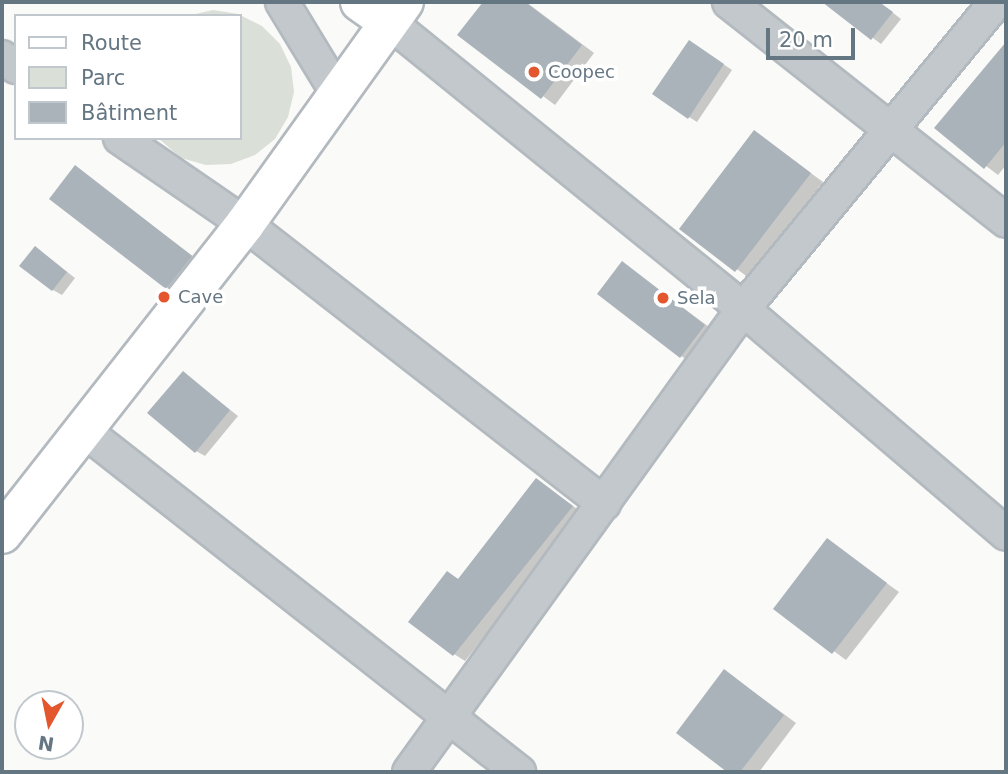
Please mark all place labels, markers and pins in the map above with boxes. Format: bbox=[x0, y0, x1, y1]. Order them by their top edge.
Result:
place label: Coopec bbox=[548, 61, 615, 83]
marker: Coopec bbox=[526, 64, 542, 80]
place label: Cave bbox=[178, 286, 223, 308]
place label: Sela bbox=[677, 287, 716, 309]
marker: Cave bbox=[156, 289, 172, 305]
marker: Sela bbox=[655, 290, 671, 306]

